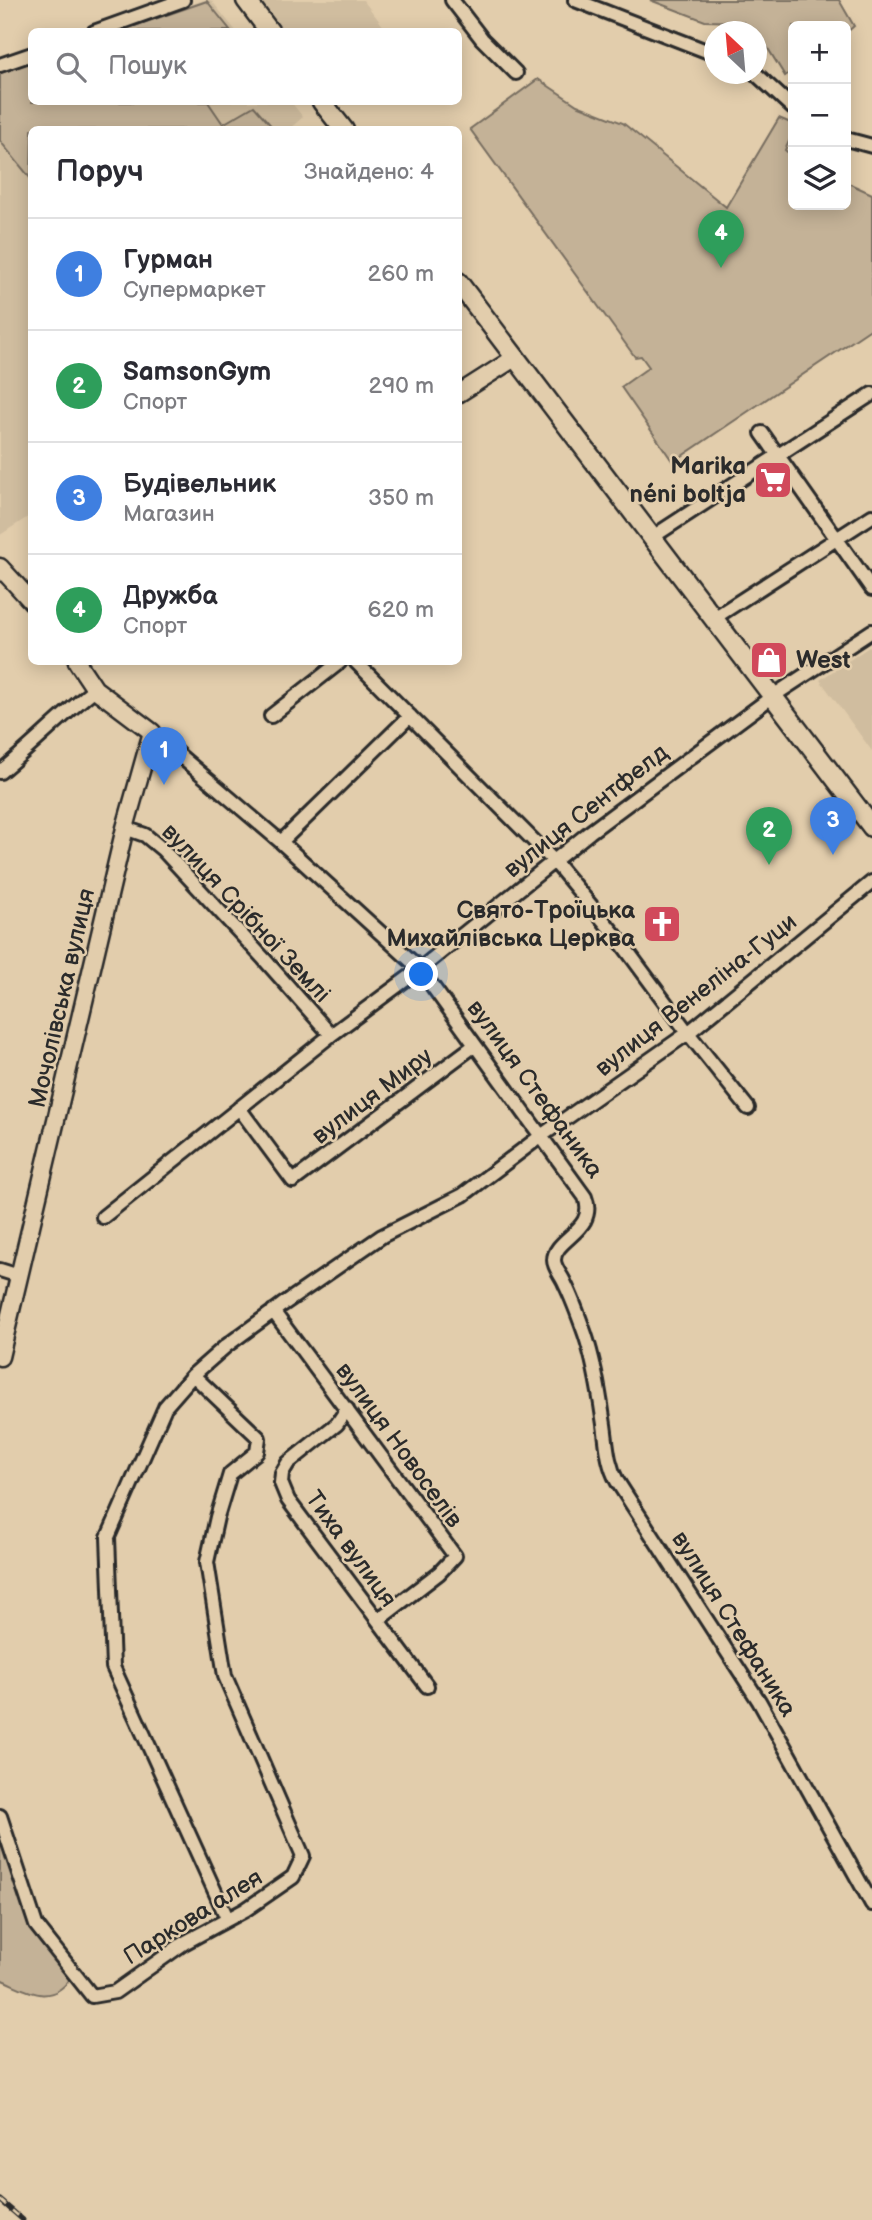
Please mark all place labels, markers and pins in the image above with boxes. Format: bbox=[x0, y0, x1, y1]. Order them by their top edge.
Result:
pin: 4 bbox=[698, 210, 744, 268]
place label: Marika néni boltja bbox=[629, 452, 746, 509]
supermarket icon: Marika néni boltja bbox=[752, 459, 794, 501]
shop icon: West bbox=[748, 639, 790, 681]
place label: West bbox=[796, 646, 851, 675]
pin: 1 bbox=[141, 727, 187, 785]
pin: 3 bbox=[810, 797, 856, 855]
pin: 2 bbox=[746, 807, 792, 865]
place label: Свято-Троїцька Михайлівська Церква bbox=[387, 896, 636, 953]
church icon: Свято-Троїцька Михайлівська Церква bbox=[641, 903, 683, 945]

